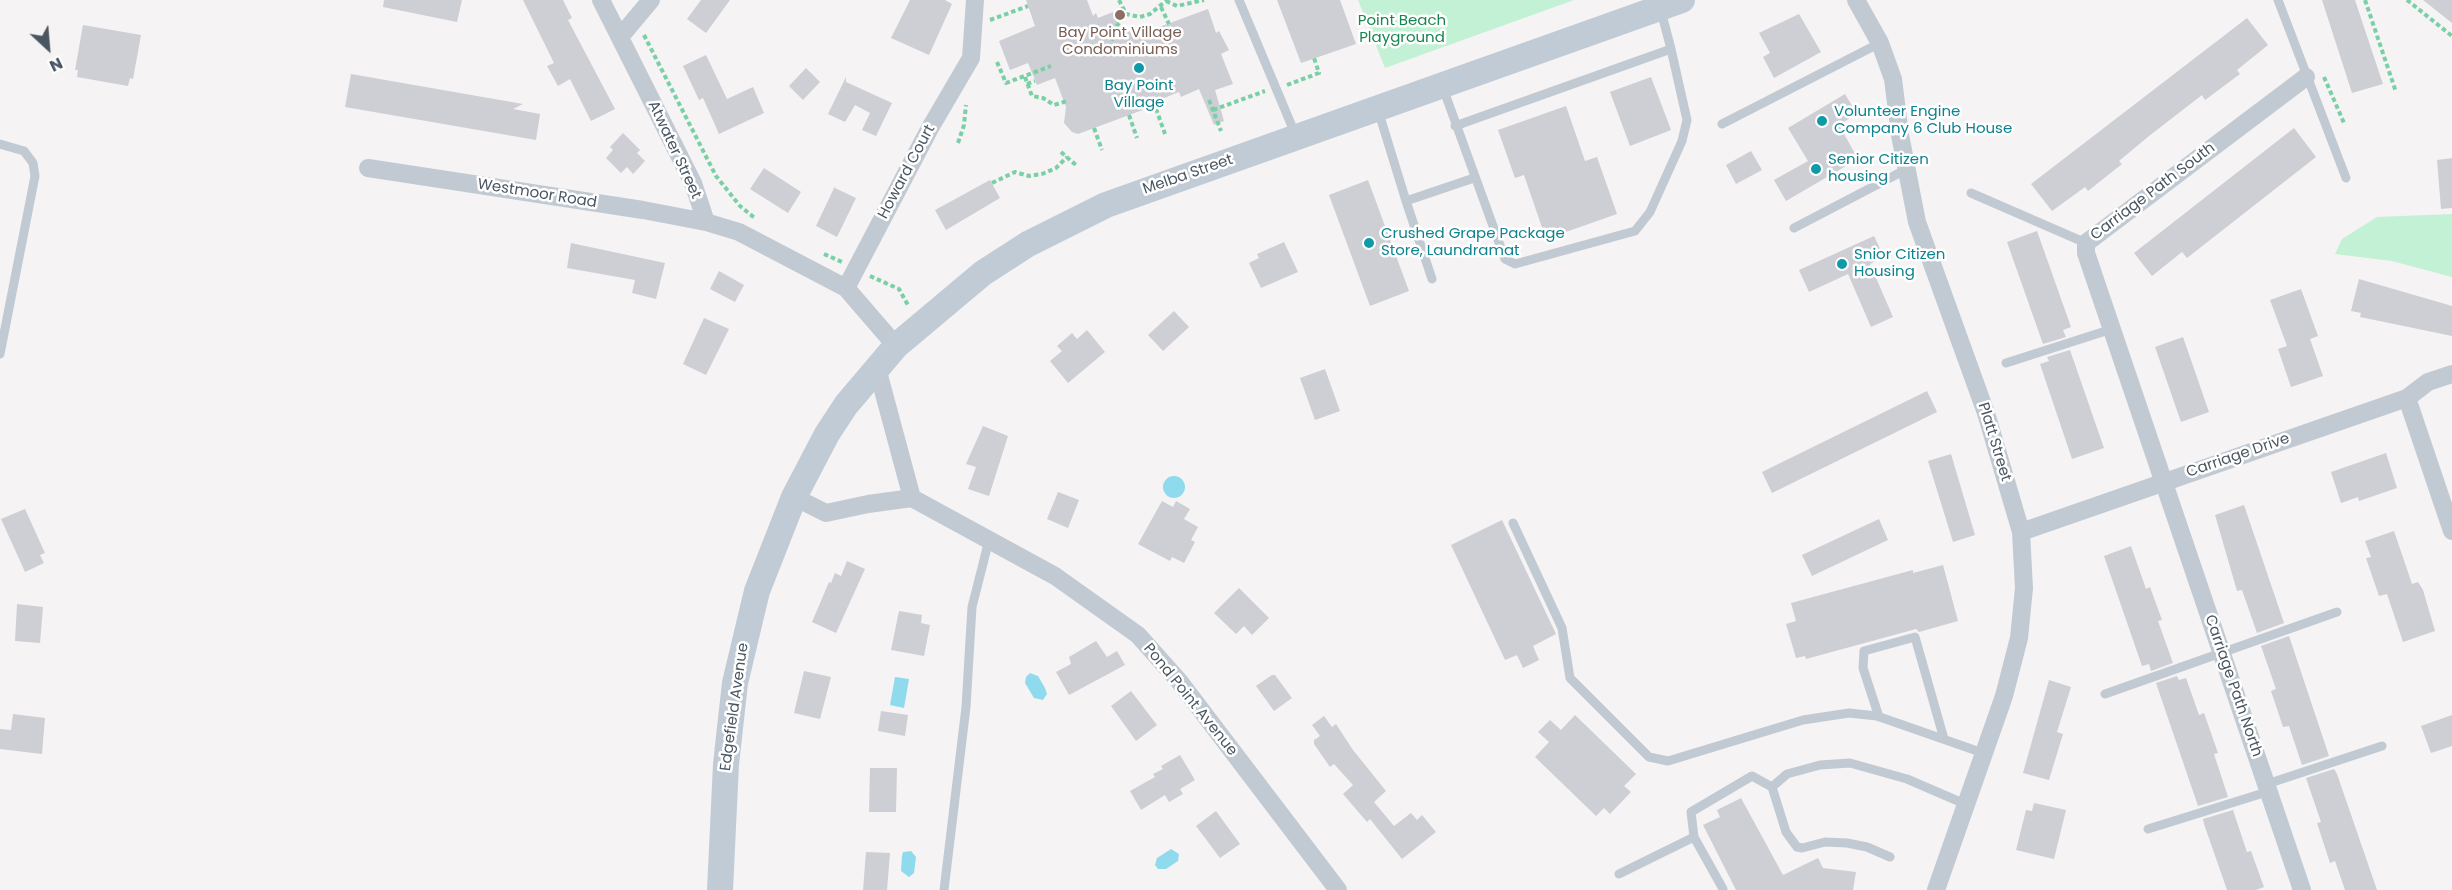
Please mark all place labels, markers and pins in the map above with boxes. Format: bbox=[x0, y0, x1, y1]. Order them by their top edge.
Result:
marker: Bay Point Village Condominiums bbox=[1113, 8, 1127, 22]
place label: Bay Point Village Condominiums bbox=[1058, 24, 1182, 59]
marker: Bay Point Village bbox=[1132, 61, 1146, 75]
place label: Bay Point Village bbox=[1105, 77, 1173, 112]
place label: Volunteer Engine Company 6 Club House bbox=[1834, 103, 2012, 138]
marker: Volunteer Engine Company 6 Club House bbox=[1815, 114, 1829, 128]
place label: Senior Citizen housing bbox=[1828, 151, 1929, 186]
marker: Senior Citizen housing bbox=[1809, 162, 1823, 176]
place label: Crushed Grape Package Store, Laundramat bbox=[1381, 225, 1565, 260]
marker: Crushed Grape Package Store, Laundramat bbox=[1362, 236, 1376, 250]
place label: Snior Citizen Housing bbox=[1854, 246, 1945, 281]
marker: Snior Citizen Housing bbox=[1835, 257, 1849, 271]

